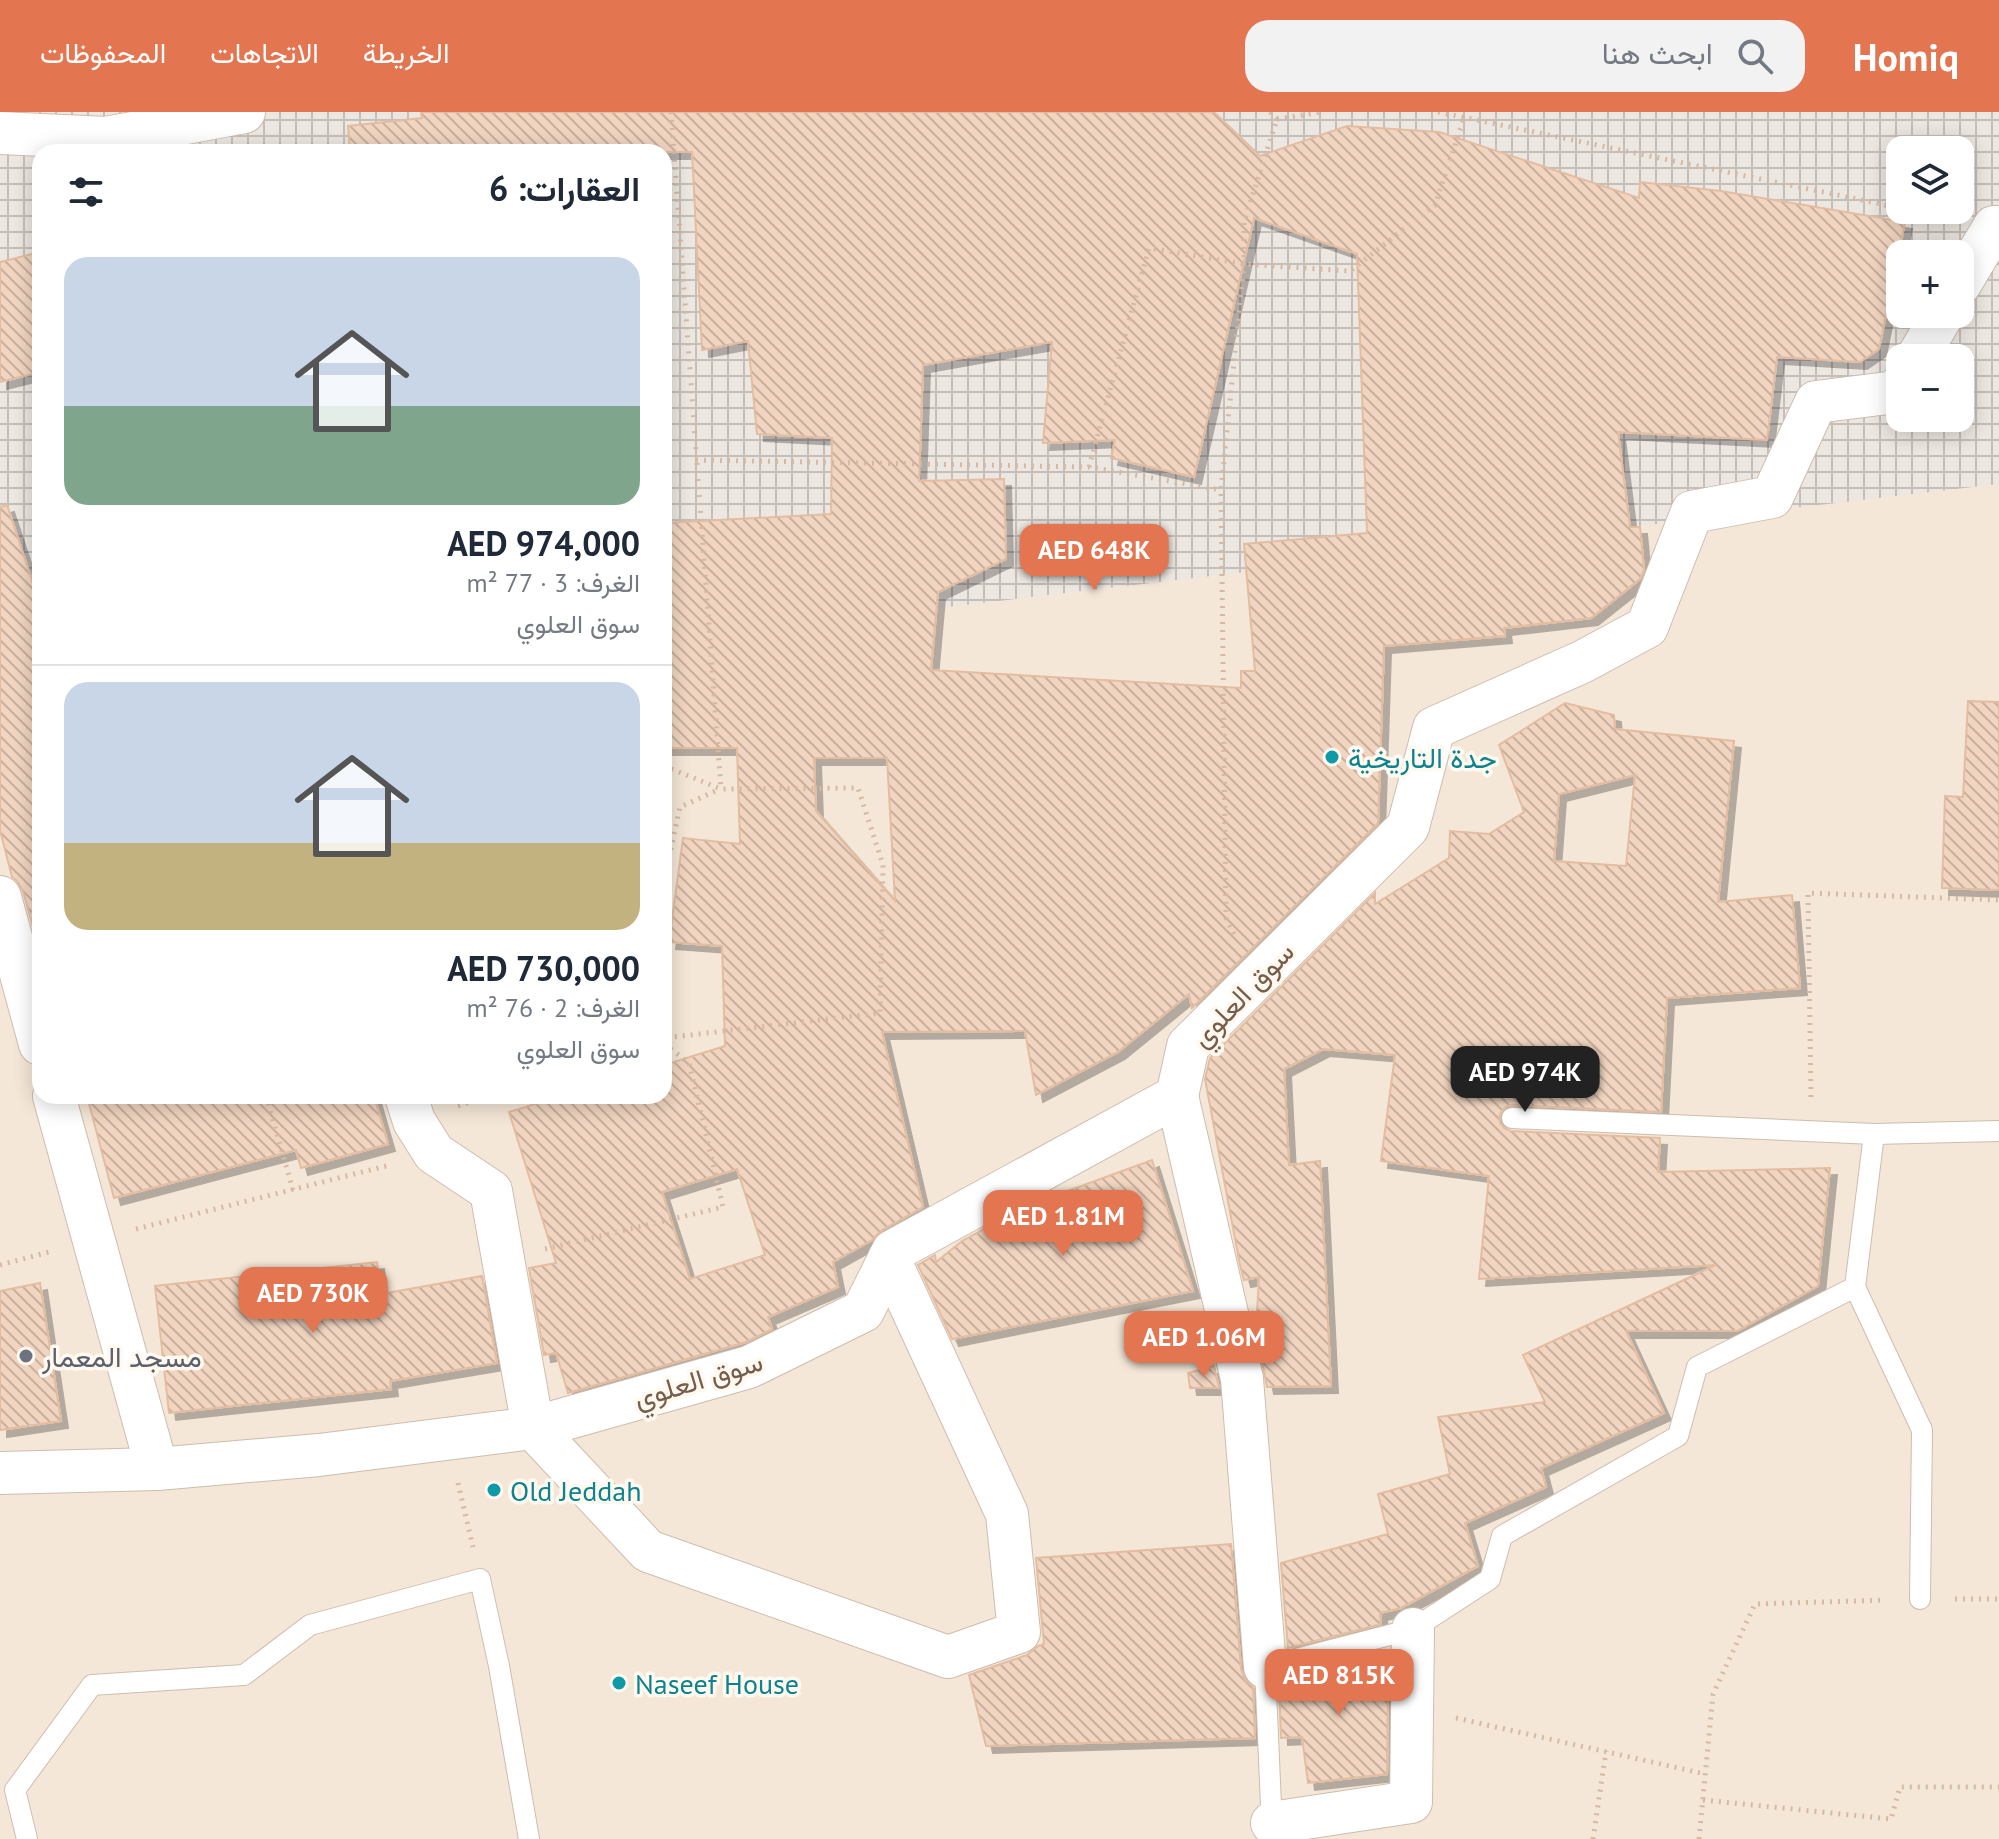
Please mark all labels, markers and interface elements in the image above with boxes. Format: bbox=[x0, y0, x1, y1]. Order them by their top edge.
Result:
search box bbox=[1245, 20, 1805, 92]
text: Homiq bbox=[1853, 32, 1959, 81]
text: ابحث هنا bbox=[1602, 33, 1713, 72]
text: المحفوظات bbox=[40, 34, 166, 71]
text: الاتجاهات bbox=[210, 34, 319, 71]
text: الخريطة bbox=[363, 34, 449, 71]
icon: search bbox=[1733, 34, 1777, 78]
map controls bbox=[1886, 136, 1974, 432]
button: layers bbox=[1886, 136, 1974, 224]
text: العقارات: 6 bbox=[489, 166, 640, 210]
icon: filters bbox=[64, 170, 108, 214]
button: + bbox=[1886, 240, 1974, 328]
icon: home bbox=[280, 309, 424, 453]
button: − bbox=[1886, 344, 1974, 432]
text: AED 974,000 bbox=[447, 521, 640, 565]
pin: AED 648K bbox=[1011, 524, 1177, 592]
text: AED 648K bbox=[1038, 533, 1150, 566]
text: الغرف: 3 · 77 m² bbox=[467, 566, 640, 599]
text: سوق العلوي bbox=[516, 607, 640, 640]
icon: home bbox=[280, 734, 424, 878]
place label: جدة التاريخية bbox=[1348, 739, 1497, 776]
marker: جدة التاريخية bbox=[1323, 748, 1341, 766]
street label: سوق العلوي bbox=[1182, 933, 1305, 1058]
text: AED 730,000 bbox=[447, 946, 640, 990]
text: الغرف: 2 · 76 m² bbox=[467, 991, 640, 1024]
text: سوق العلوي bbox=[516, 1032, 640, 1065]
pin: AED 974K bbox=[1442, 1046, 1608, 1114]
text: AED 974K bbox=[1469, 1055, 1581, 1088]
pin: AED 1.81M bbox=[971, 1190, 1155, 1258]
text: AED 1.81M bbox=[1001, 1199, 1125, 1232]
pin: AED 730K bbox=[230, 1267, 396, 1335]
text: AED 730K bbox=[257, 1276, 369, 1309]
pin: AED 1.06M bbox=[1112, 1311, 1296, 1379]
text: AED 1.06M bbox=[1142, 1320, 1266, 1353]
place label: مسجد المعمار bbox=[41, 1338, 202, 1375]
street label: سوق العلوي bbox=[629, 1342, 769, 1421]
marker: مسجد المعمار bbox=[17, 1347, 35, 1365]
place label: Old Jeddah bbox=[510, 1472, 642, 1509]
marker: Old Jeddah bbox=[485, 1481, 503, 1499]
pin: AED 815K bbox=[1256, 1649, 1422, 1717]
text: AED 815K bbox=[1283, 1658, 1395, 1691]
place label: Naseef House bbox=[635, 1665, 799, 1702]
marker: Naseef House bbox=[610, 1674, 628, 1692]

